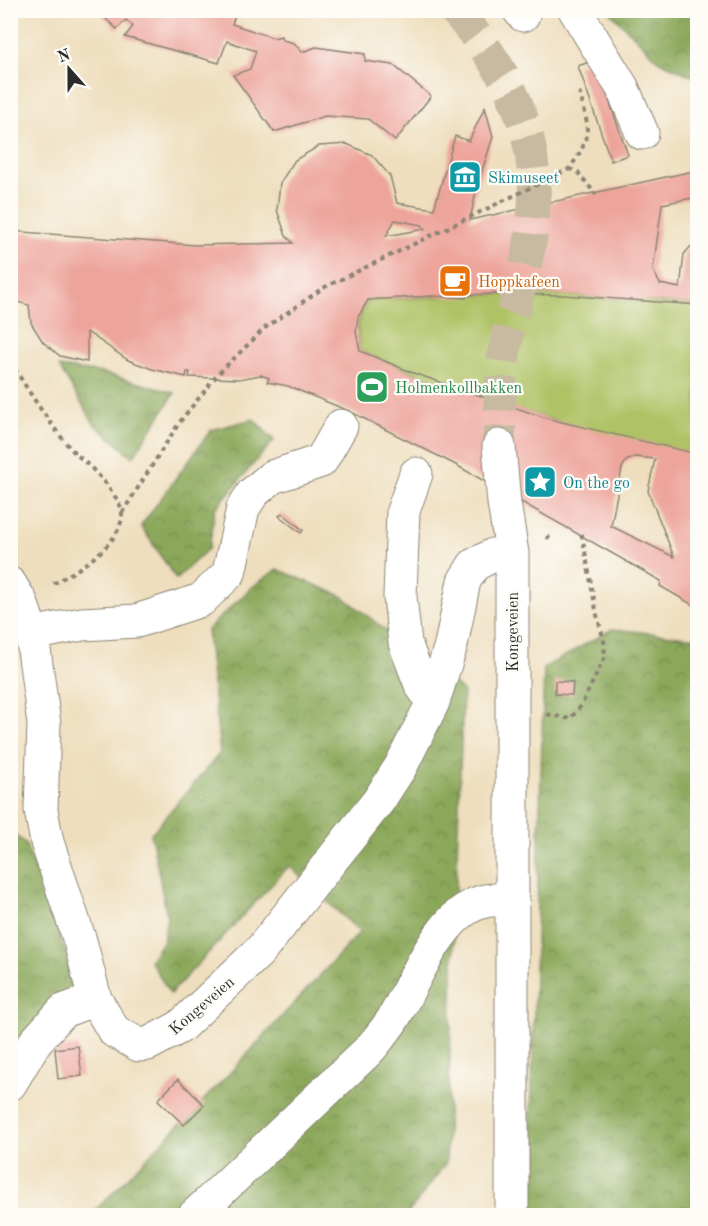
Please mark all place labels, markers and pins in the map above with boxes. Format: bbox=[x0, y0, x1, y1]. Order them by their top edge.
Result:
museum icon: Skimuseet bbox=[447, 159, 483, 195]
place label: Skimuseet bbox=[488, 171, 559, 187]
cafe icon: Hoppkafeen bbox=[437, 263, 473, 299]
place label: Hoppkafeen bbox=[478, 275, 560, 291]
sports icon: Holmenkollbakken bbox=[354, 369, 390, 405]
place label: Holmenkollbakken bbox=[395, 381, 523, 397]
place icon: On the go bbox=[522, 464, 558, 500]
place label: On the go bbox=[563, 476, 630, 492]

